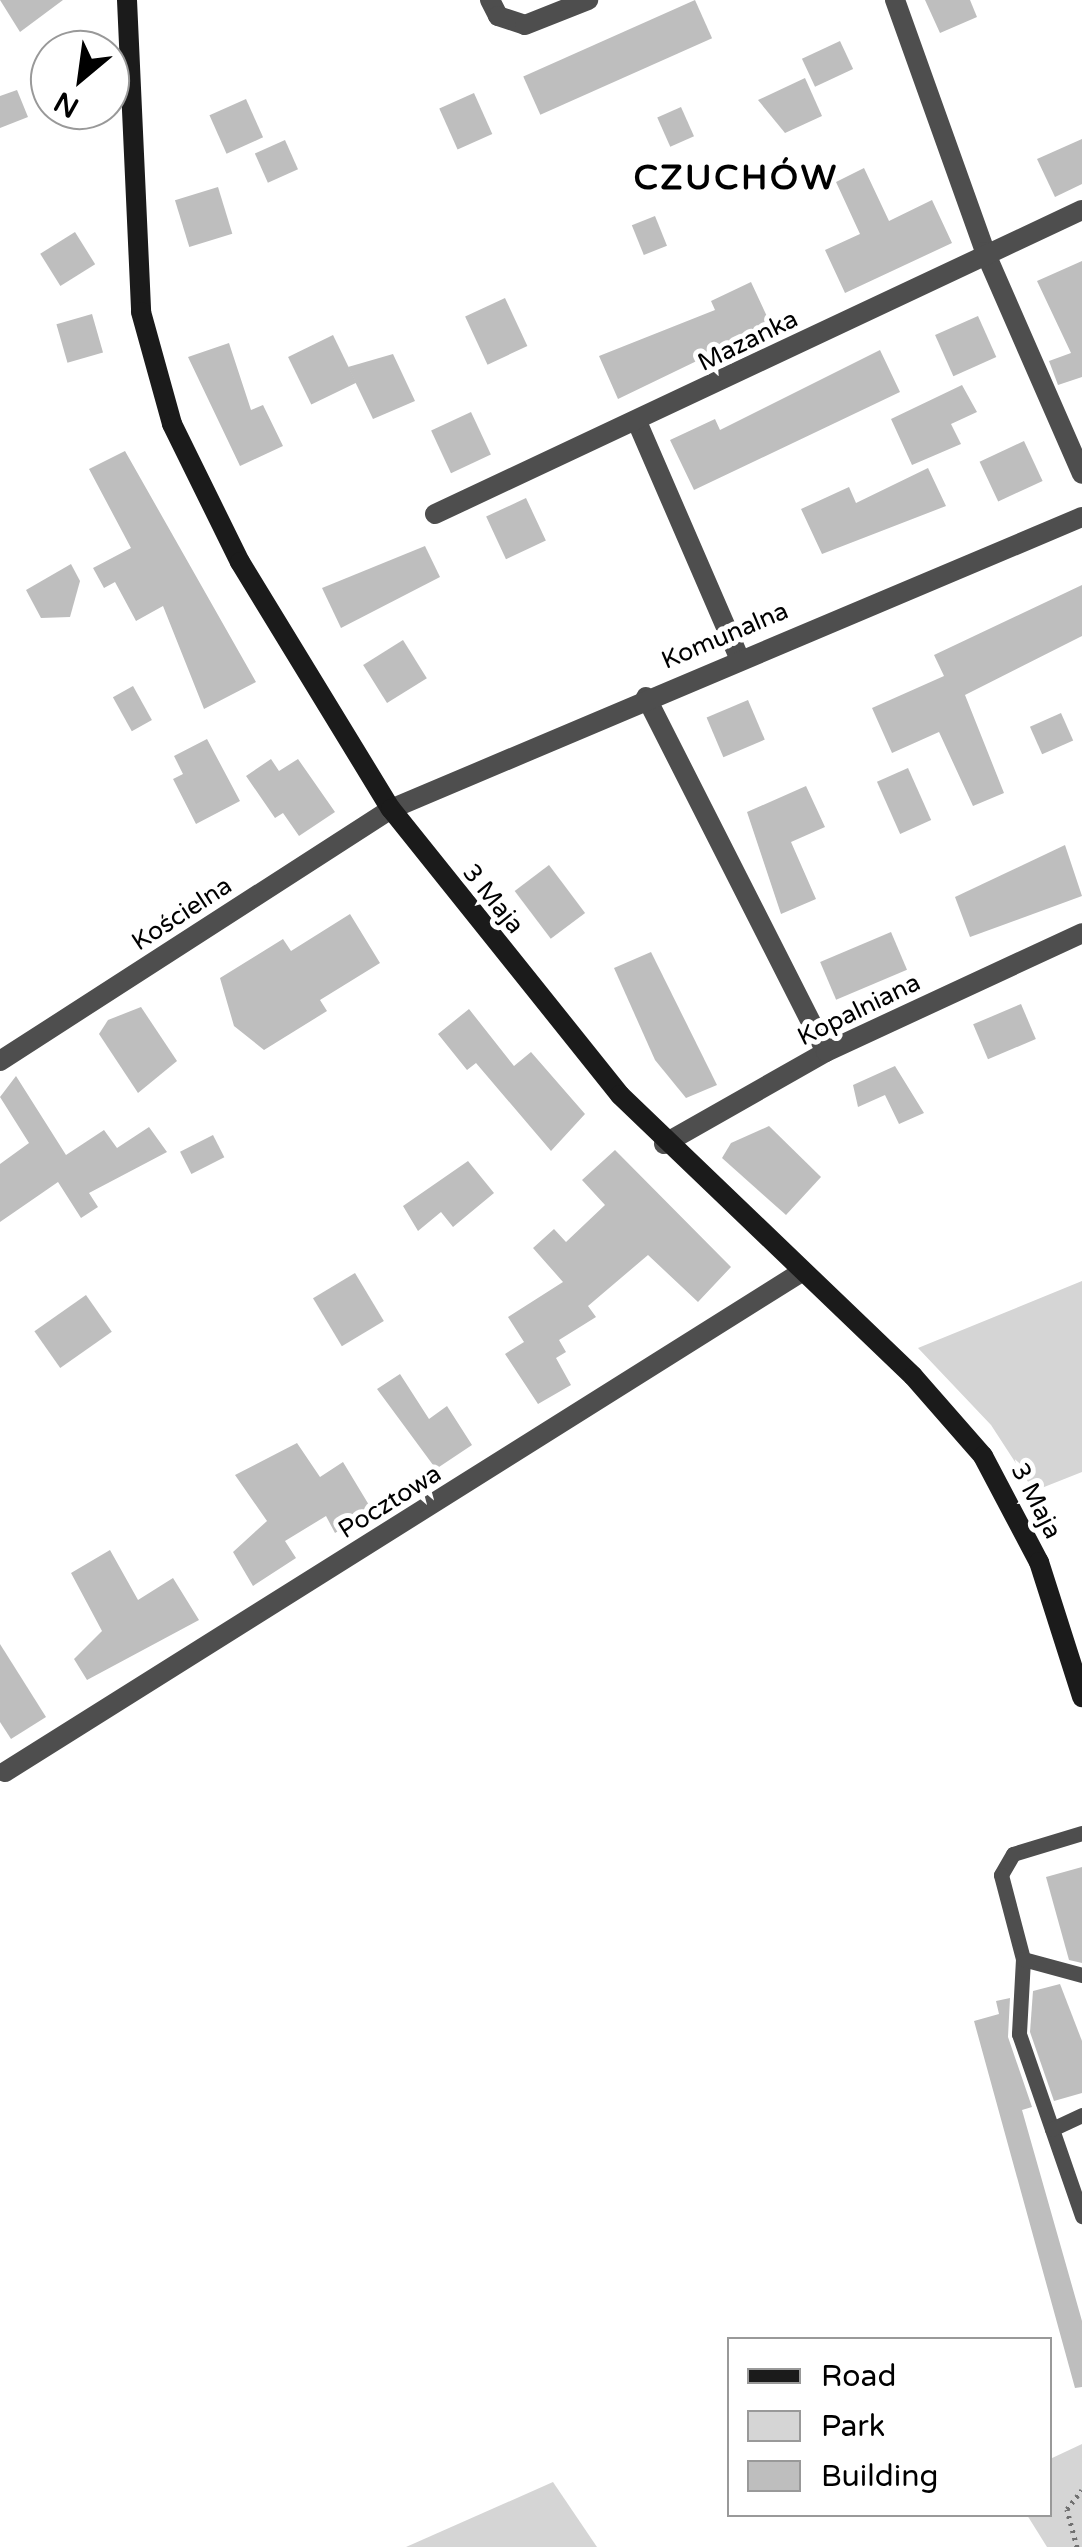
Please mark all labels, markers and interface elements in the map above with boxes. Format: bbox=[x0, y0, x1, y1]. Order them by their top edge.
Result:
north arrow bbox=[30, 30, 130, 130]
text: N bbox=[48, 84, 85, 125]
district label: CZUCHÓW bbox=[633, 157, 839, 199]
street label: Mazanka bbox=[693, 304, 803, 378]
street label: Komunalna bbox=[657, 596, 793, 676]
street label: 3 Maja bbox=[456, 858, 530, 940]
street label: Kościelna bbox=[126, 871, 238, 957]
street label: Kopalniana bbox=[793, 967, 925, 1053]
street label: 3 Maja bbox=[1004, 1458, 1068, 1544]
street label: Pocztowa bbox=[333, 1459, 447, 1545]
legend bbox=[727, 2337, 1052, 2517]
text: Road bbox=[821, 2358, 896, 2395]
text: Park bbox=[821, 2408, 885, 2445]
text: Building bbox=[821, 2458, 938, 2495]

